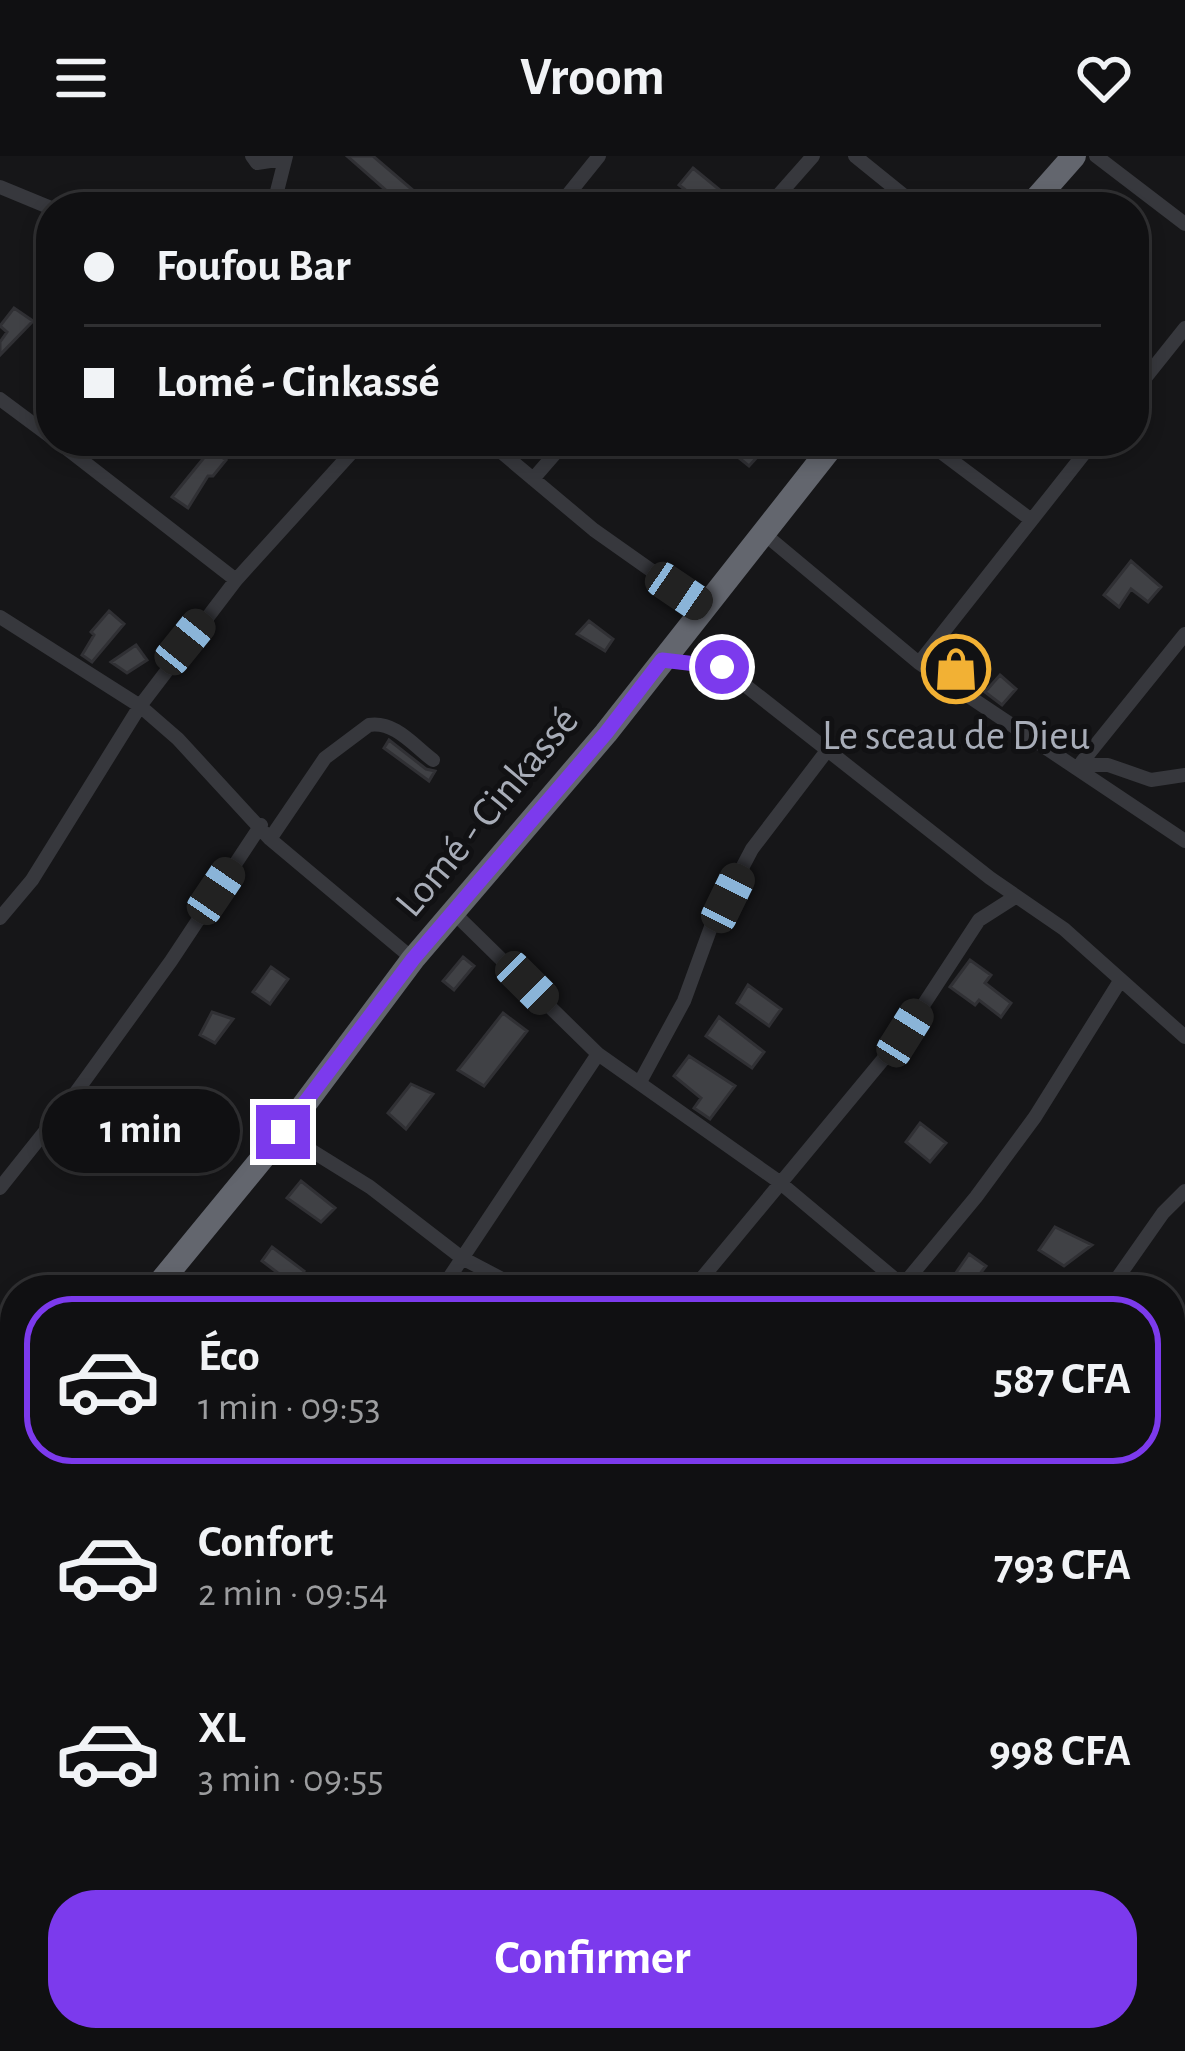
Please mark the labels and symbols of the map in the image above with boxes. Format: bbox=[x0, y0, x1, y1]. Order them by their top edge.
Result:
car bbox=[639, 556, 719, 626]
car bbox=[148, 603, 222, 681]
shop icon: Le sceau de Dieu bbox=[921, 634, 991, 704]
route start bbox=[695, 640, 749, 694]
street label: Lomé - Cinkassé bbox=[388, 699, 586, 925]
place label: Le sceau de Dieu bbox=[822, 715, 1090, 757]
car bbox=[181, 851, 251, 931]
car bbox=[696, 858, 760, 938]
car bbox=[489, 945, 565, 1021]
car bbox=[871, 993, 939, 1073]
callout: 1 min bbox=[43, 1090, 241, 1174]
route end bbox=[256, 1105, 310, 1159]

